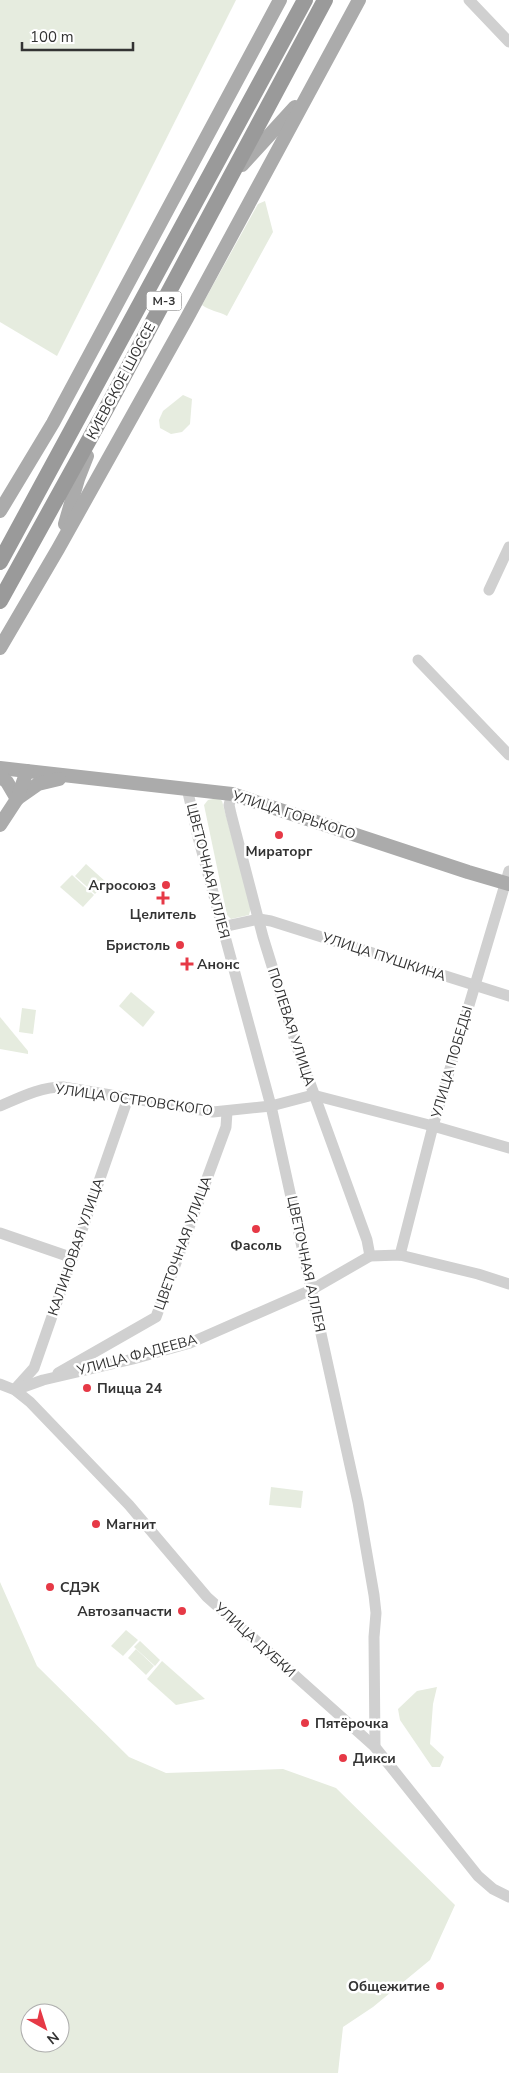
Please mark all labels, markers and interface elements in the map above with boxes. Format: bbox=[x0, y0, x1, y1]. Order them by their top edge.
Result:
scale bar bbox=[22, 20, 134, 52]
text: 100 m bbox=[30, 27, 74, 47]
road number: М-3 bbox=[146, 292, 182, 310]
street label: КИЕВСКОЕ ШОССЕ bbox=[82, 319, 160, 443]
street label: УЛИЦА ГОРЬКОГО bbox=[229, 786, 358, 844]
street label: ЦВЕТОЧНАЯ АЛЛЕЯ bbox=[182, 801, 234, 941]
marker: Мираторг bbox=[273, 829, 285, 841]
place label: Мираторг bbox=[246, 842, 313, 861]
place label: Агросоюз bbox=[89, 876, 156, 895]
marker: Агросоюз bbox=[160, 879, 172, 891]
marker: Целитель bbox=[157, 892, 169, 904]
place label: Целитель bbox=[130, 905, 196, 924]
street label: УЛИЦА ПУШКИНА bbox=[319, 928, 448, 986]
place label: Бристоль bbox=[106, 936, 170, 955]
marker: Бристоль bbox=[174, 939, 186, 951]
place label: Анонс bbox=[197, 955, 240, 974]
marker: Анонс bbox=[181, 958, 193, 970]
street label: ПОЛЕВАЯ УЛИЦА bbox=[263, 965, 319, 1089]
street label: УЛИЦА ПОБЕДЫ bbox=[427, 1004, 477, 1121]
street label: УЛИЦА ОСТРОВСКОГО bbox=[53, 1079, 214, 1120]
street label: ЦВЕТОЧНАЯ УЛИЦА bbox=[150, 1173, 216, 1313]
street label: КАЛИНОВАЯ УЛИЦА bbox=[43, 1176, 109, 1318]
street label: ЦВЕТОЧНАЯ АЛЛЕЯ bbox=[282, 1194, 330, 1334]
marker: Фасоль bbox=[250, 1223, 262, 1235]
place label: Фасоль bbox=[230, 1236, 282, 1255]
street label: УЛИЦА ФАДЕЕВА bbox=[74, 1330, 199, 1380]
place label: Пицца 24 bbox=[97, 1379, 163, 1398]
marker: Пицца 24 bbox=[81, 1382, 93, 1394]
place label: Магнит bbox=[106, 1515, 156, 1534]
marker: Магнит bbox=[90, 1518, 102, 1530]
place label: СДЭК bbox=[60, 1578, 100, 1597]
marker: СДЭК bbox=[44, 1581, 56, 1593]
street label: УЛИЦА ДУБКИ bbox=[210, 1598, 300, 1682]
place label: Автозапчасти bbox=[77, 1602, 172, 1621]
marker: Автозапчасти bbox=[176, 1605, 188, 1617]
place label: Пятёрочка bbox=[315, 1714, 389, 1733]
marker: Пятёрочка bbox=[299, 1717, 311, 1729]
place label: Дикси bbox=[353, 1749, 396, 1768]
marker: Дикси bbox=[337, 1752, 349, 1764]
place label: Общежитие bbox=[348, 1977, 430, 1996]
marker: Общежитие bbox=[434, 1980, 446, 1992]
north arrow bbox=[20, 2003, 70, 2053]
text: N bbox=[43, 2027, 63, 2048]

